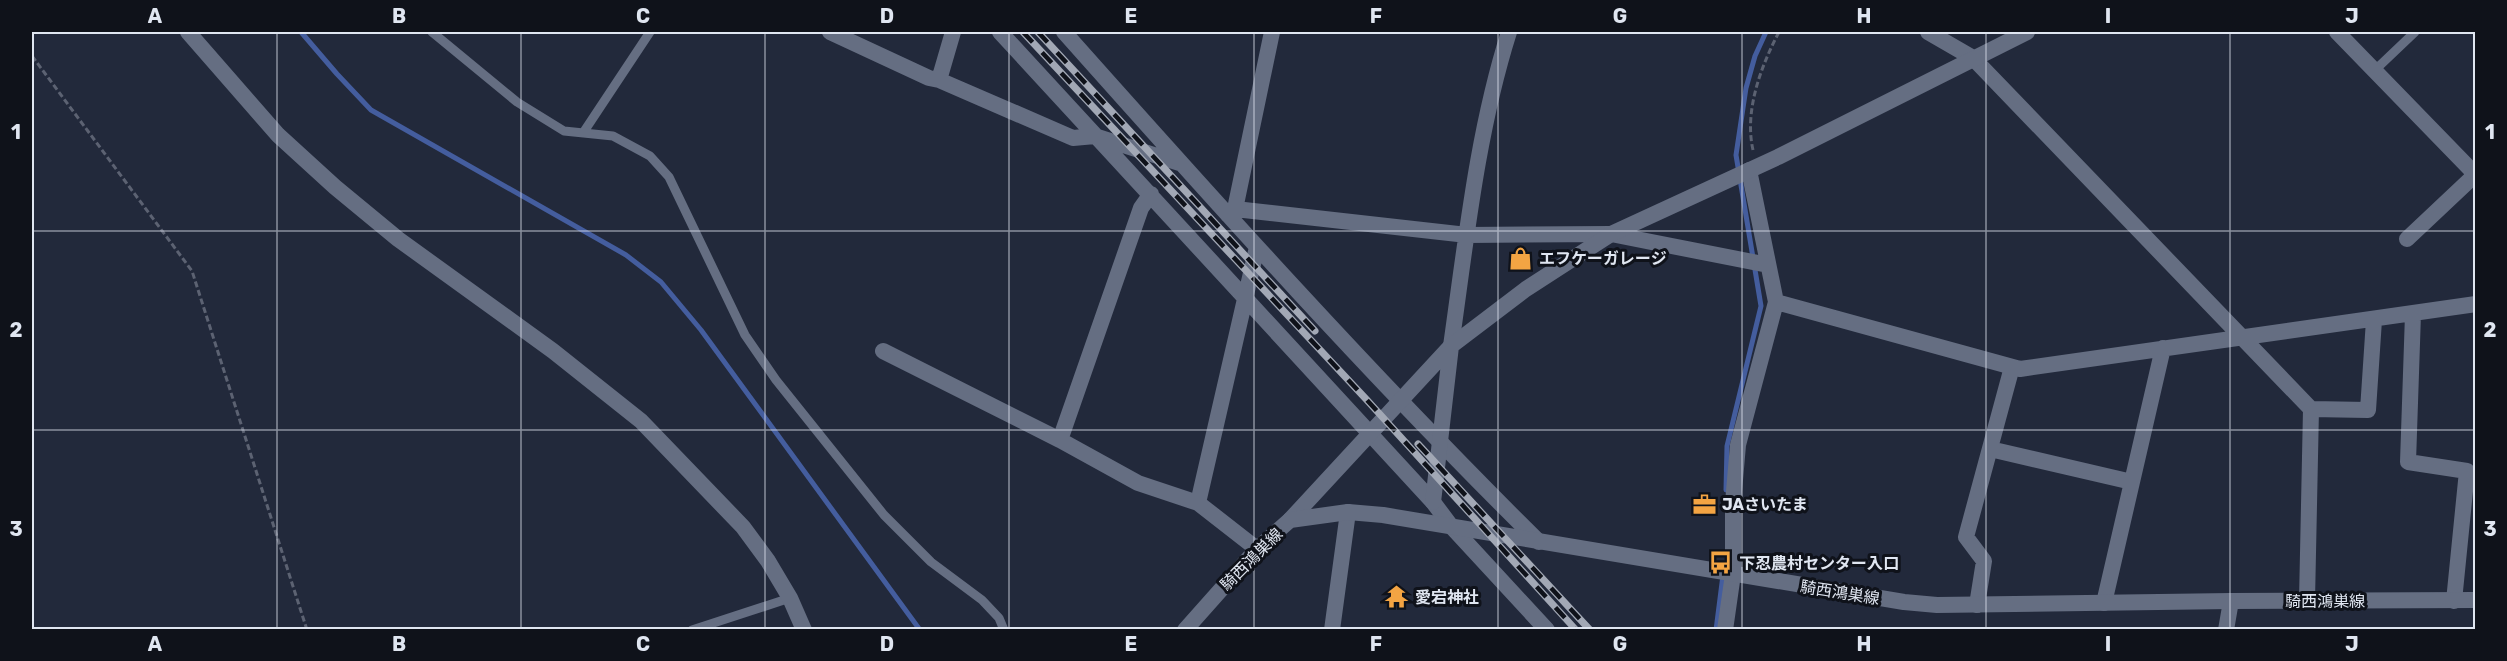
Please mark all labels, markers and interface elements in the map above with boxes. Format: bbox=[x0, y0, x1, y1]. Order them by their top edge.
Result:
text: A bbox=[148, 4, 163, 28]
text: B bbox=[392, 4, 406, 28]
text: C bbox=[636, 4, 650, 28]
text: D bbox=[880, 4, 894, 28]
text: E bbox=[1125, 4, 1137, 28]
text: F bbox=[1370, 4, 1382, 28]
text: G bbox=[1613, 4, 1627, 28]
text: H bbox=[1857, 4, 1871, 28]
text: I bbox=[2105, 4, 2111, 28]
text: J bbox=[2345, 4, 2359, 28]
text: 1 bbox=[11, 120, 21, 144]
text: 1 bbox=[2485, 120, 2495, 144]
shop icon: エフケーガレージ bbox=[1508, 245, 1534, 271]
place label: エフケーガレージ bbox=[1539, 249, 1667, 268]
text: 2 bbox=[10, 318, 23, 342]
text: 2 bbox=[2484, 318, 2497, 342]
office icon: JAさいたま bbox=[1691, 491, 1717, 517]
place label: JAさいたま bbox=[1722, 495, 1807, 514]
text: 3 bbox=[9, 517, 23, 541]
text: 3 bbox=[2483, 517, 2497, 541]
street label: 騎西鴻巣線 bbox=[1216, 524, 1286, 594]
bus stop icon: 下忍農村センター入口 bbox=[1708, 550, 1734, 576]
place label: 下忍農村センター入口 bbox=[1739, 554, 1899, 573]
street label: 騎西鴻巣線 bbox=[1799, 577, 1881, 608]
temple icon: 愛宕神社 bbox=[1384, 584, 1410, 610]
place label: 愛宕神社 bbox=[1415, 588, 1479, 607]
street label: 騎西鴻巣線 bbox=[2285, 592, 2365, 611]
text: A bbox=[148, 632, 163, 656]
text: B bbox=[392, 632, 406, 656]
text: C bbox=[636, 632, 650, 656]
text: D bbox=[880, 632, 894, 656]
text: E bbox=[1125, 632, 1137, 656]
text: F bbox=[1370, 632, 1382, 656]
text: G bbox=[1613, 632, 1627, 656]
text: H bbox=[1857, 632, 1871, 656]
text: I bbox=[2105, 632, 2111, 656]
text: J bbox=[2345, 632, 2359, 656]

